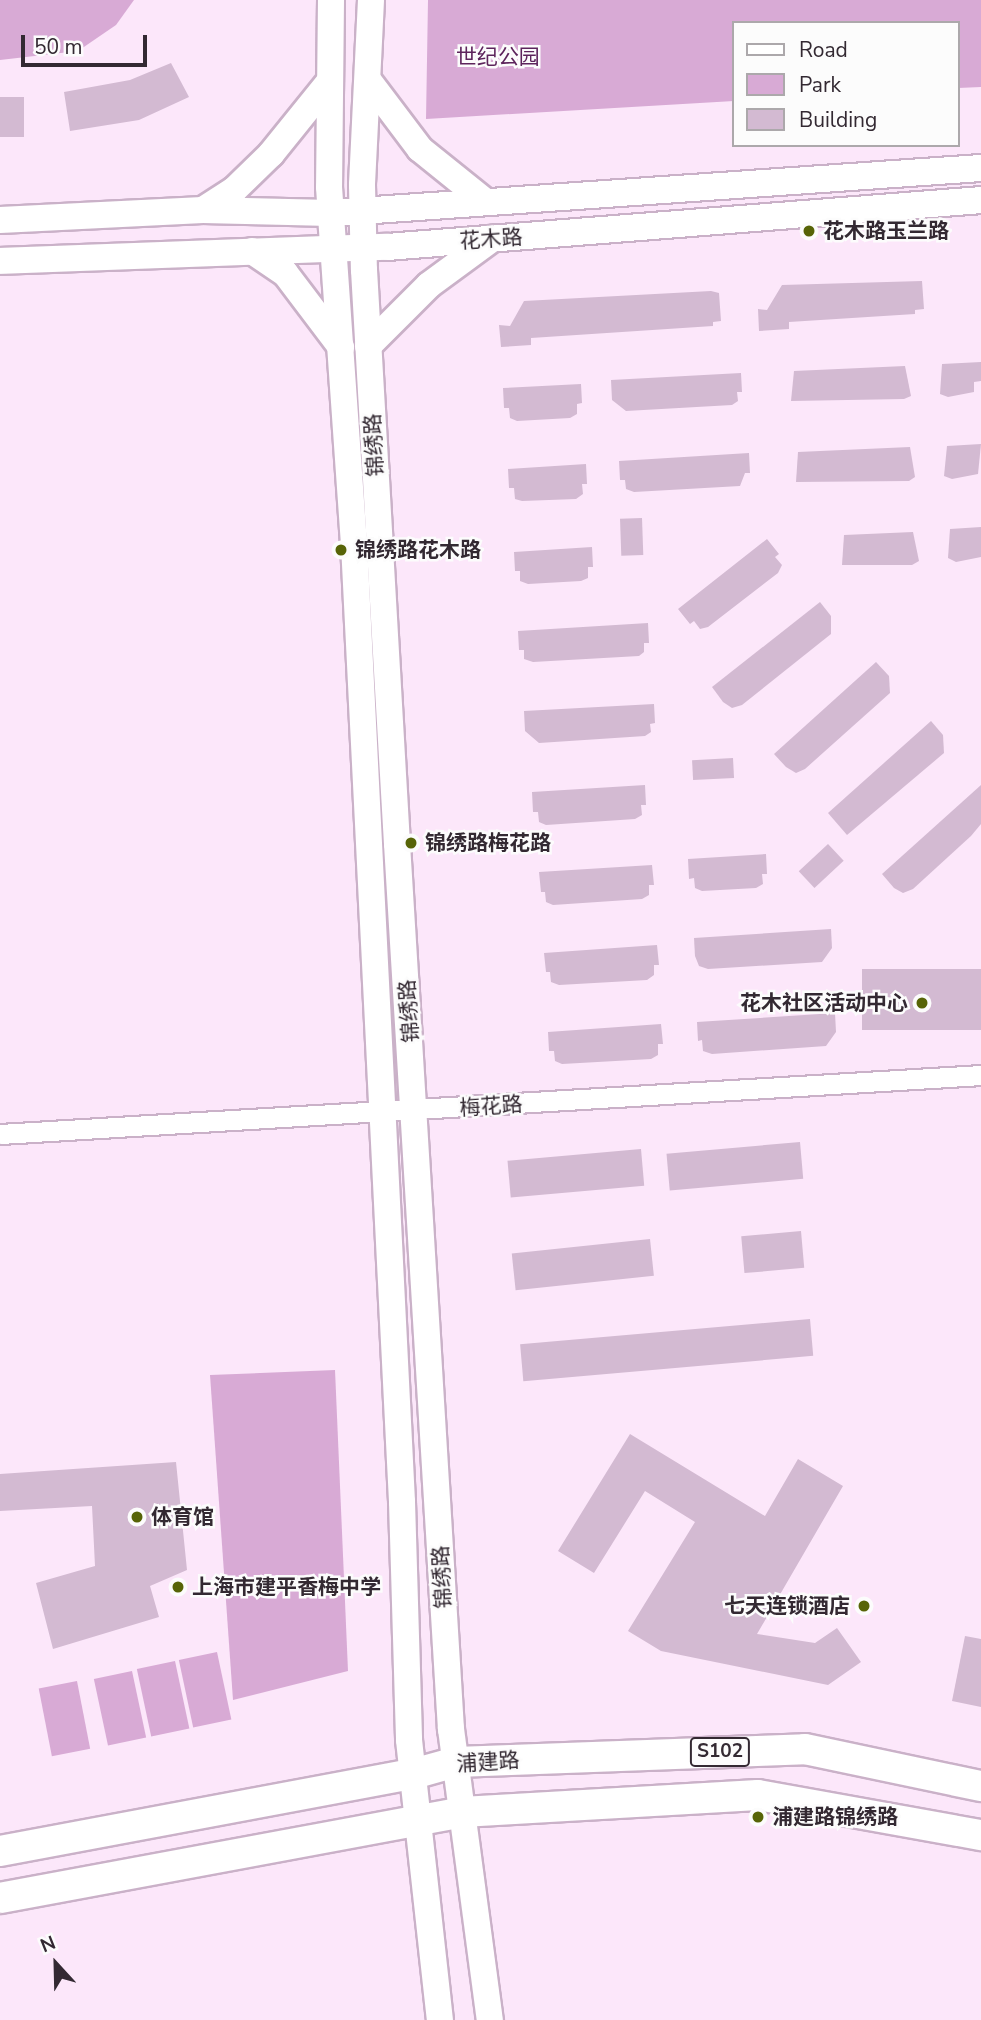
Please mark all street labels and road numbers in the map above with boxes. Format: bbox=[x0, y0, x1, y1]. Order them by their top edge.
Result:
street label: 花木路 bbox=[459, 224, 523, 254]
street label: 锦绣路 bbox=[360, 413, 388, 477]
street label: 锦绣路 bbox=[394, 979, 424, 1043]
street label: 梅花路 bbox=[459, 1091, 523, 1121]
street label: 锦绣路 bbox=[428, 1545, 456, 1609]
road number: S102 bbox=[688, 1736, 752, 1768]
street label: 浦建路 bbox=[456, 1747, 520, 1777]

